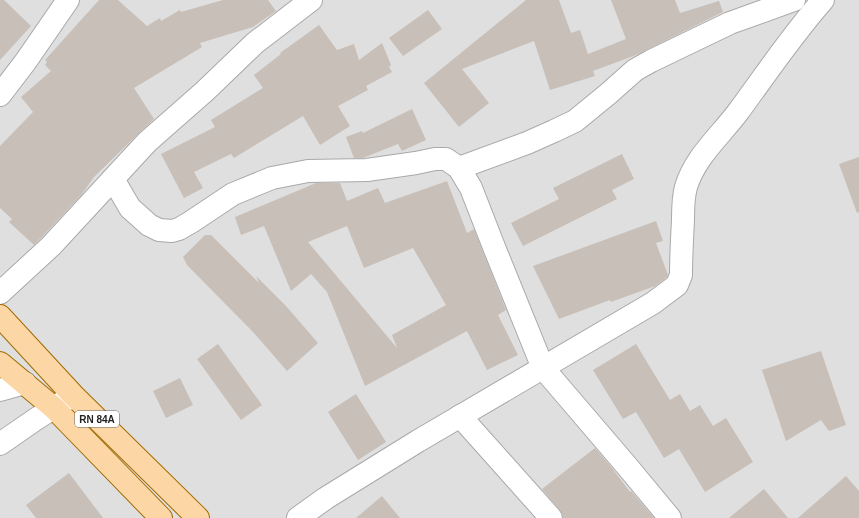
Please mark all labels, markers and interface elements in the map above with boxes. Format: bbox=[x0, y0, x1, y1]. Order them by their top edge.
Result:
road number: RN 84A bbox=[75, 411, 119, 427]

